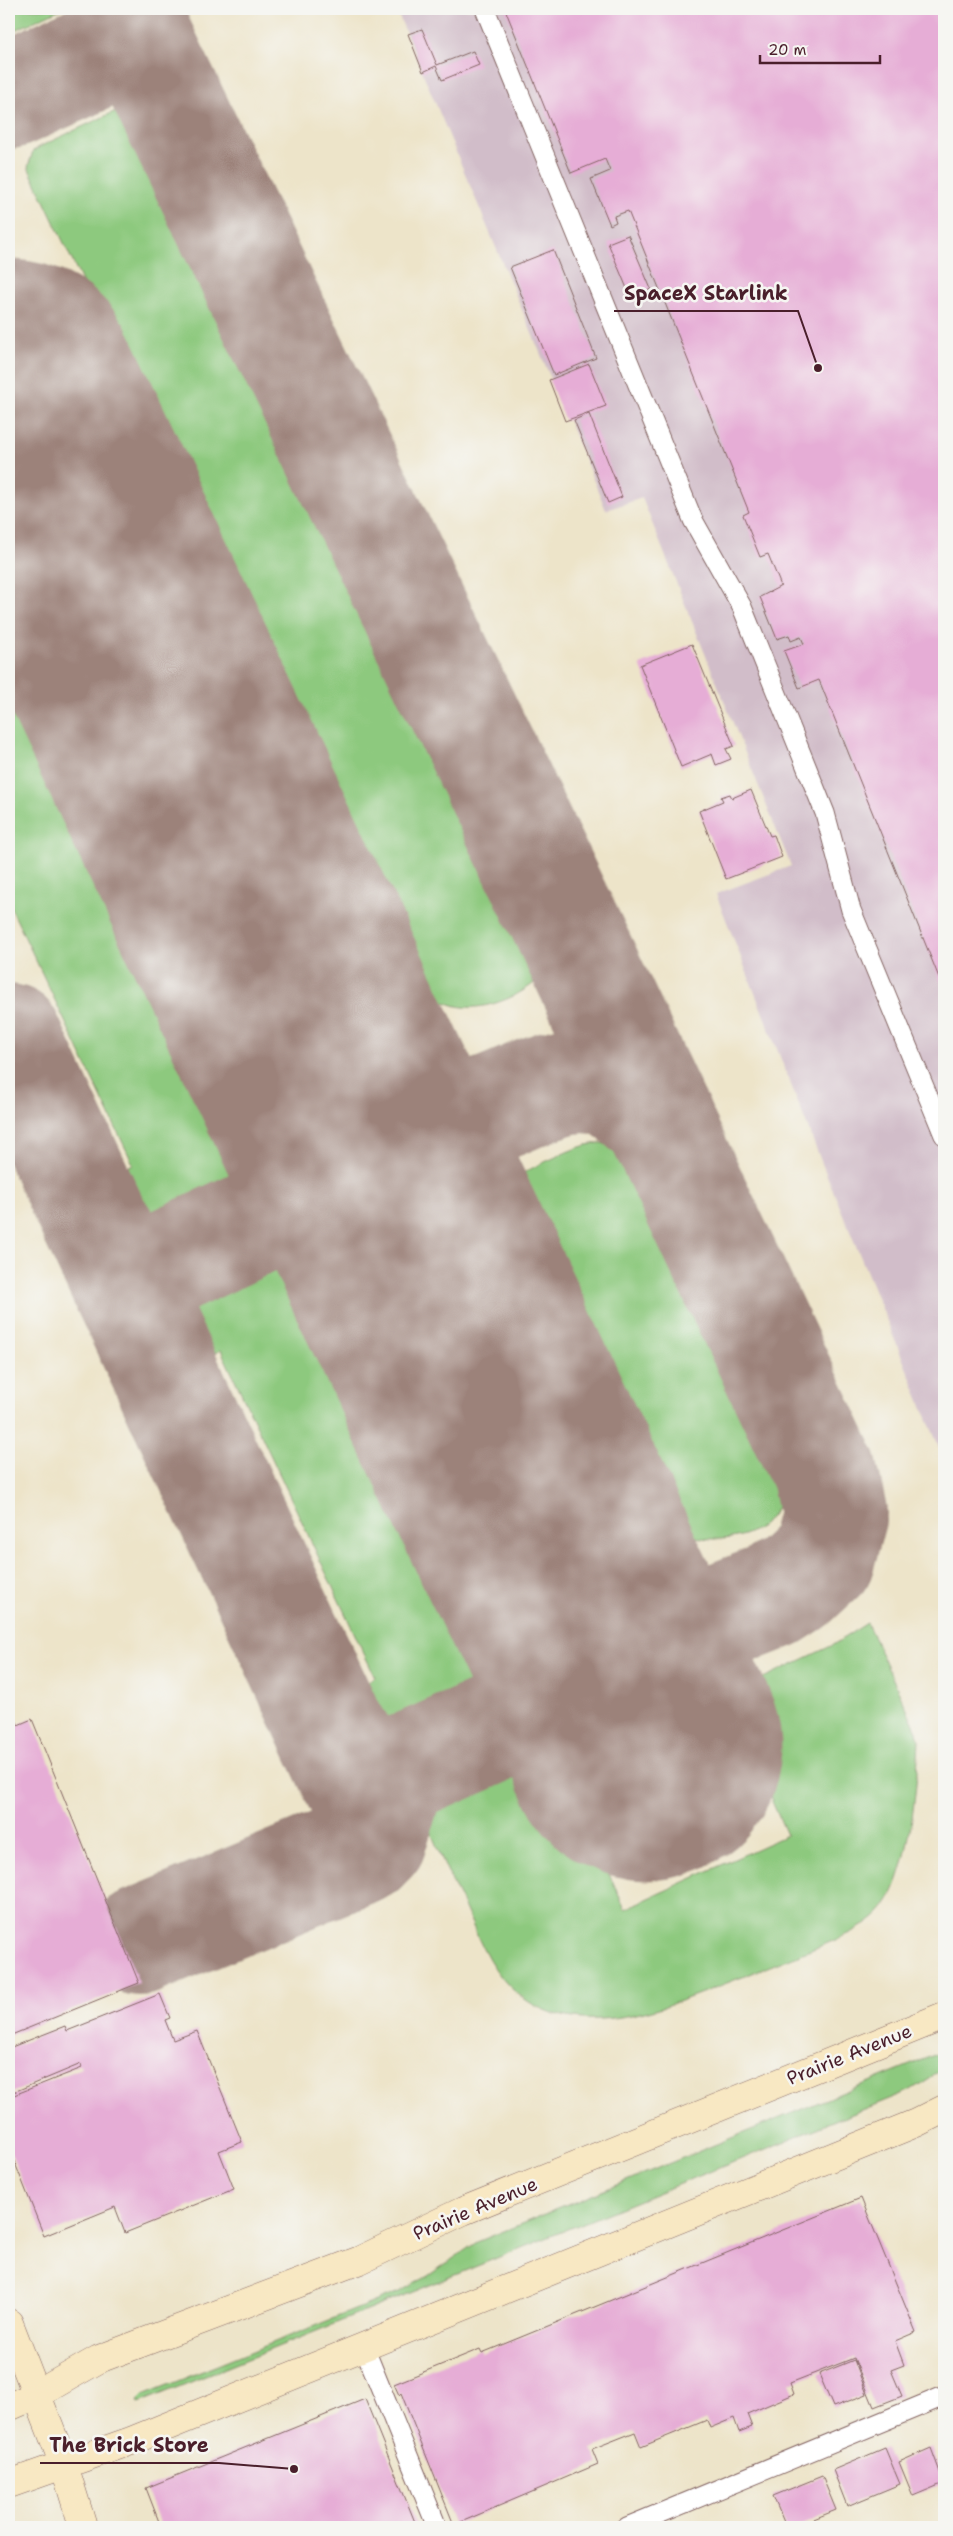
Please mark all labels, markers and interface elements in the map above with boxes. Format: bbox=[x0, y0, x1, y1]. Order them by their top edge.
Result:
scale bar bbox=[760, 32, 880, 64]
text: 20 m bbox=[768, 40, 807, 60]
callout: SpaceX Starlink bbox=[614, 276, 798, 311]
text: SpaceX Starlink bbox=[624, 280, 788, 306]
street label: Prairie Avenue bbox=[783, 2018, 915, 2091]
street label: Prairie Avenue bbox=[409, 2171, 541, 2246]
callout: The Brick Store bbox=[40, 2428, 219, 2463]
text: The Brick Store bbox=[49, 2432, 209, 2458]

